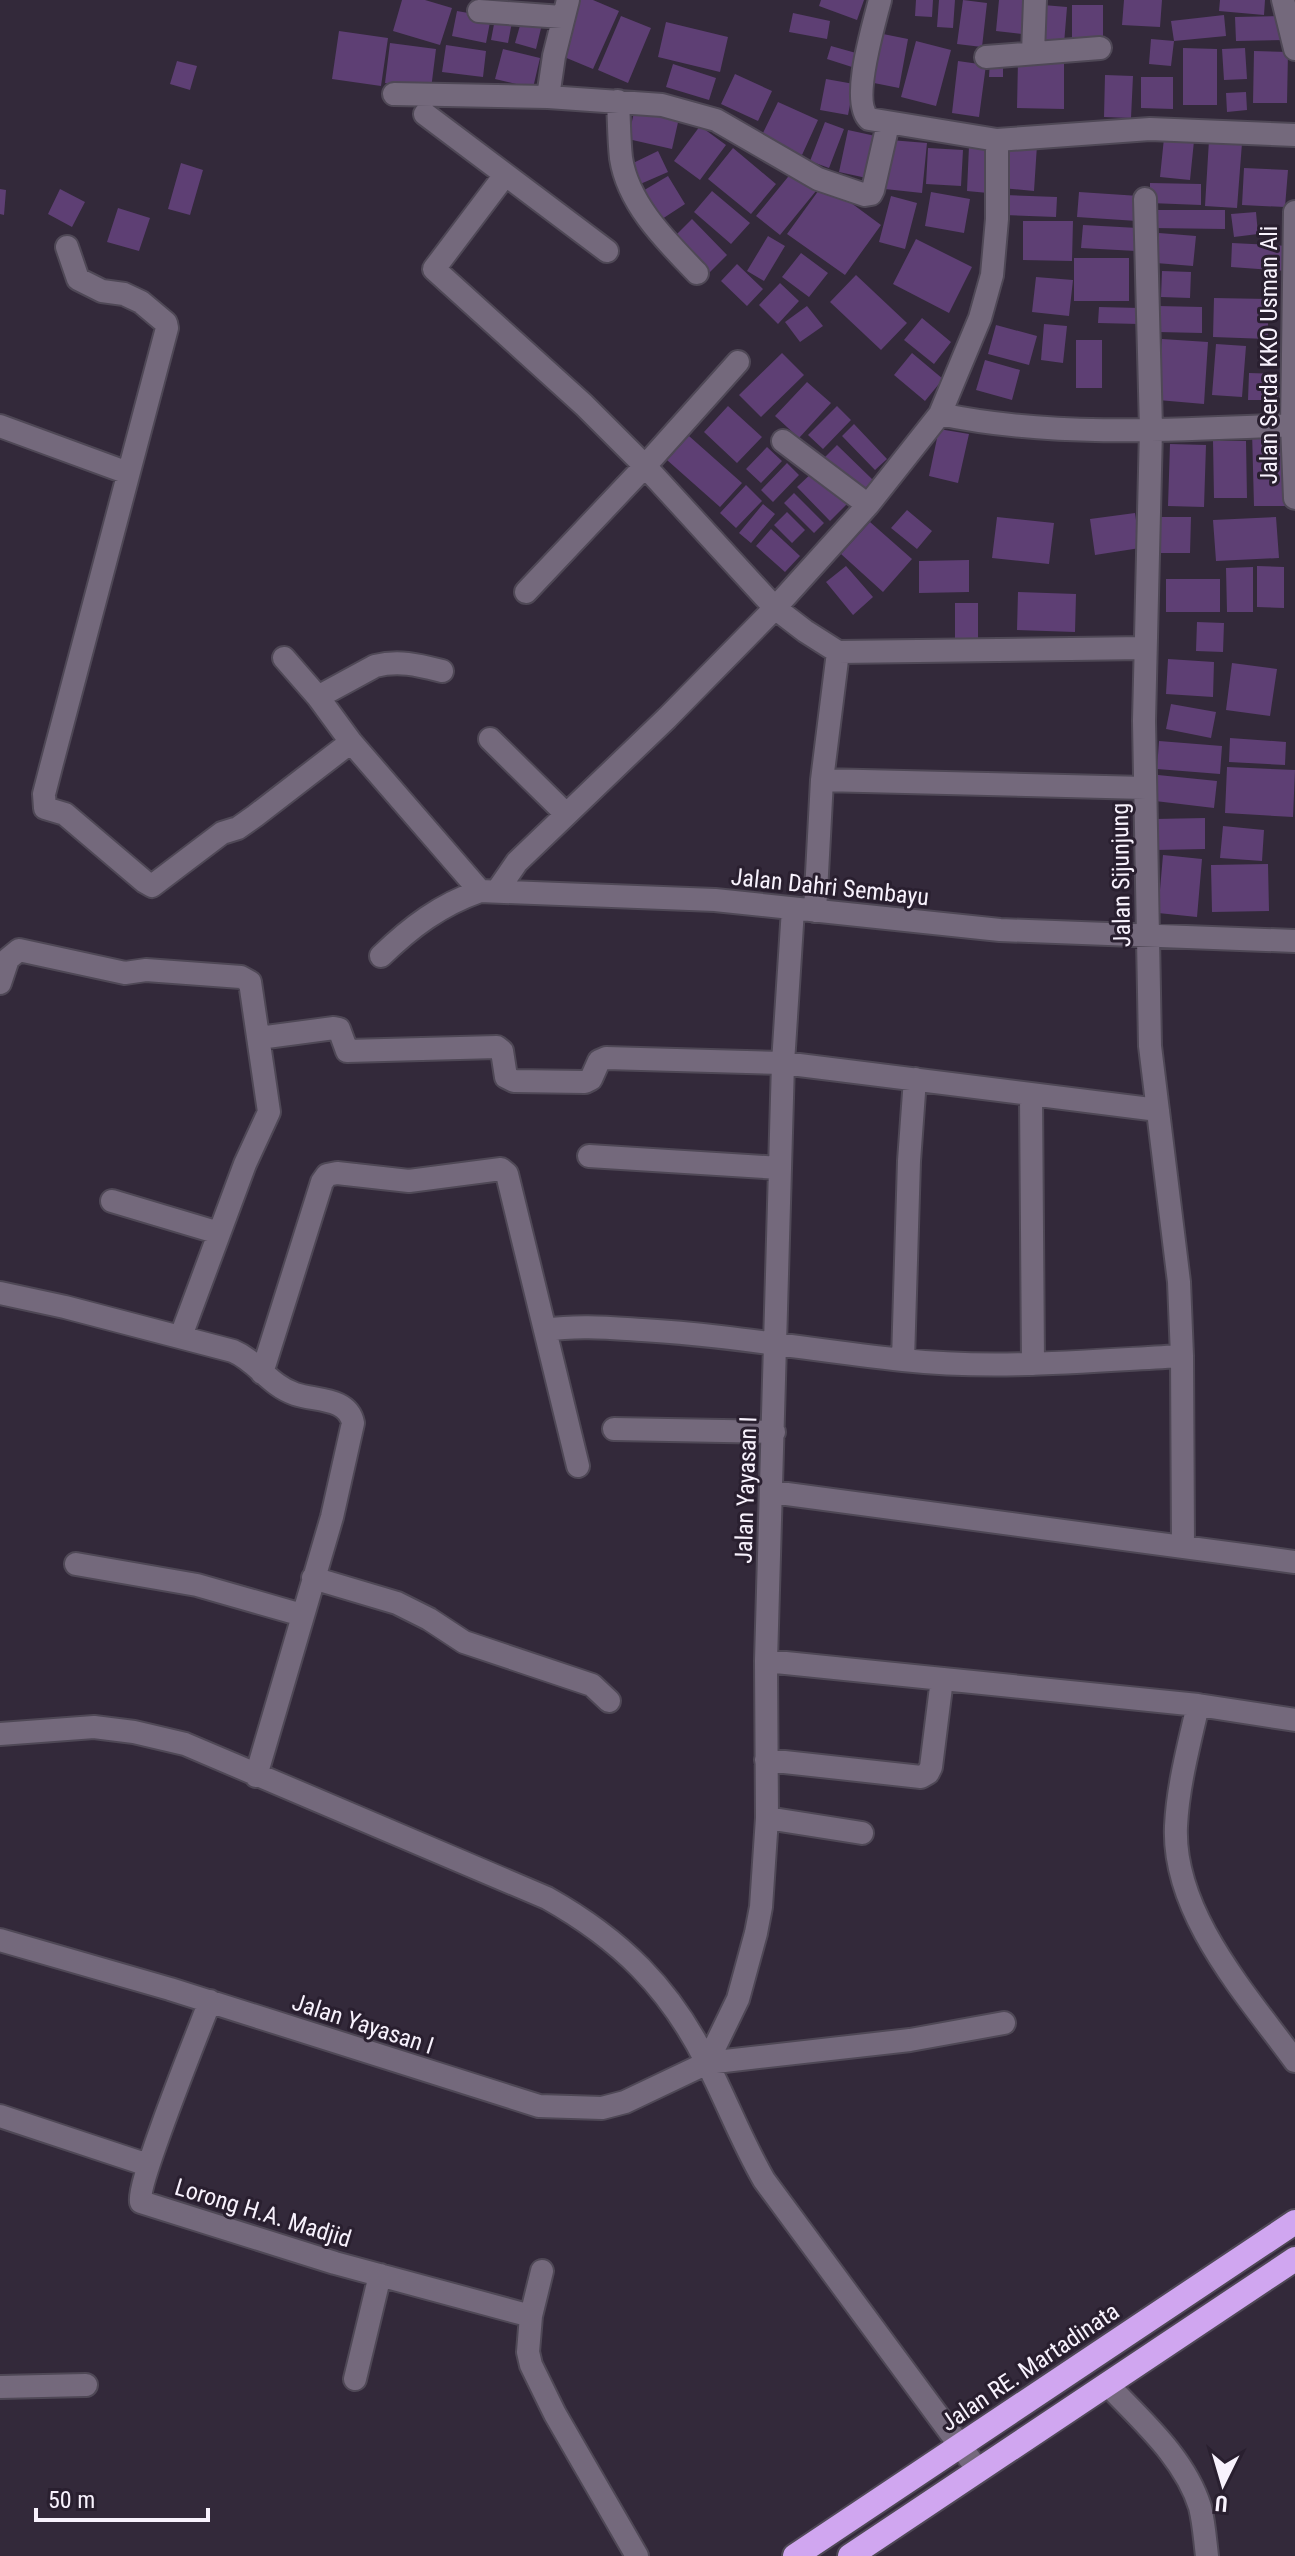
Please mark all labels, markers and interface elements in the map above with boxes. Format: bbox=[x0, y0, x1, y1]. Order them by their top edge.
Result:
street label: Jalan Serda KKO Usman Ali bbox=[1255, 226, 1283, 484]
street label: Jalan Sijunjung bbox=[1106, 803, 1136, 947]
street label: Jalan Dahri Sembayu bbox=[730, 863, 930, 911]
street label: Jalan Yayasan I bbox=[729, 1416, 763, 1564]
street label: Jalan Yayasan I bbox=[289, 1988, 437, 2060]
street label: Lorong H.A. Madjid bbox=[172, 2173, 354, 2253]
street label: Jalan RE. Martadinata bbox=[936, 2297, 1124, 2437]
north arrow bbox=[1183, 2444, 1263, 2524]
scale bar bbox=[36, 2472, 208, 2522]
text: 50 m bbox=[48, 2486, 95, 2514]
text: U bbox=[1214, 2490, 1229, 2516]

